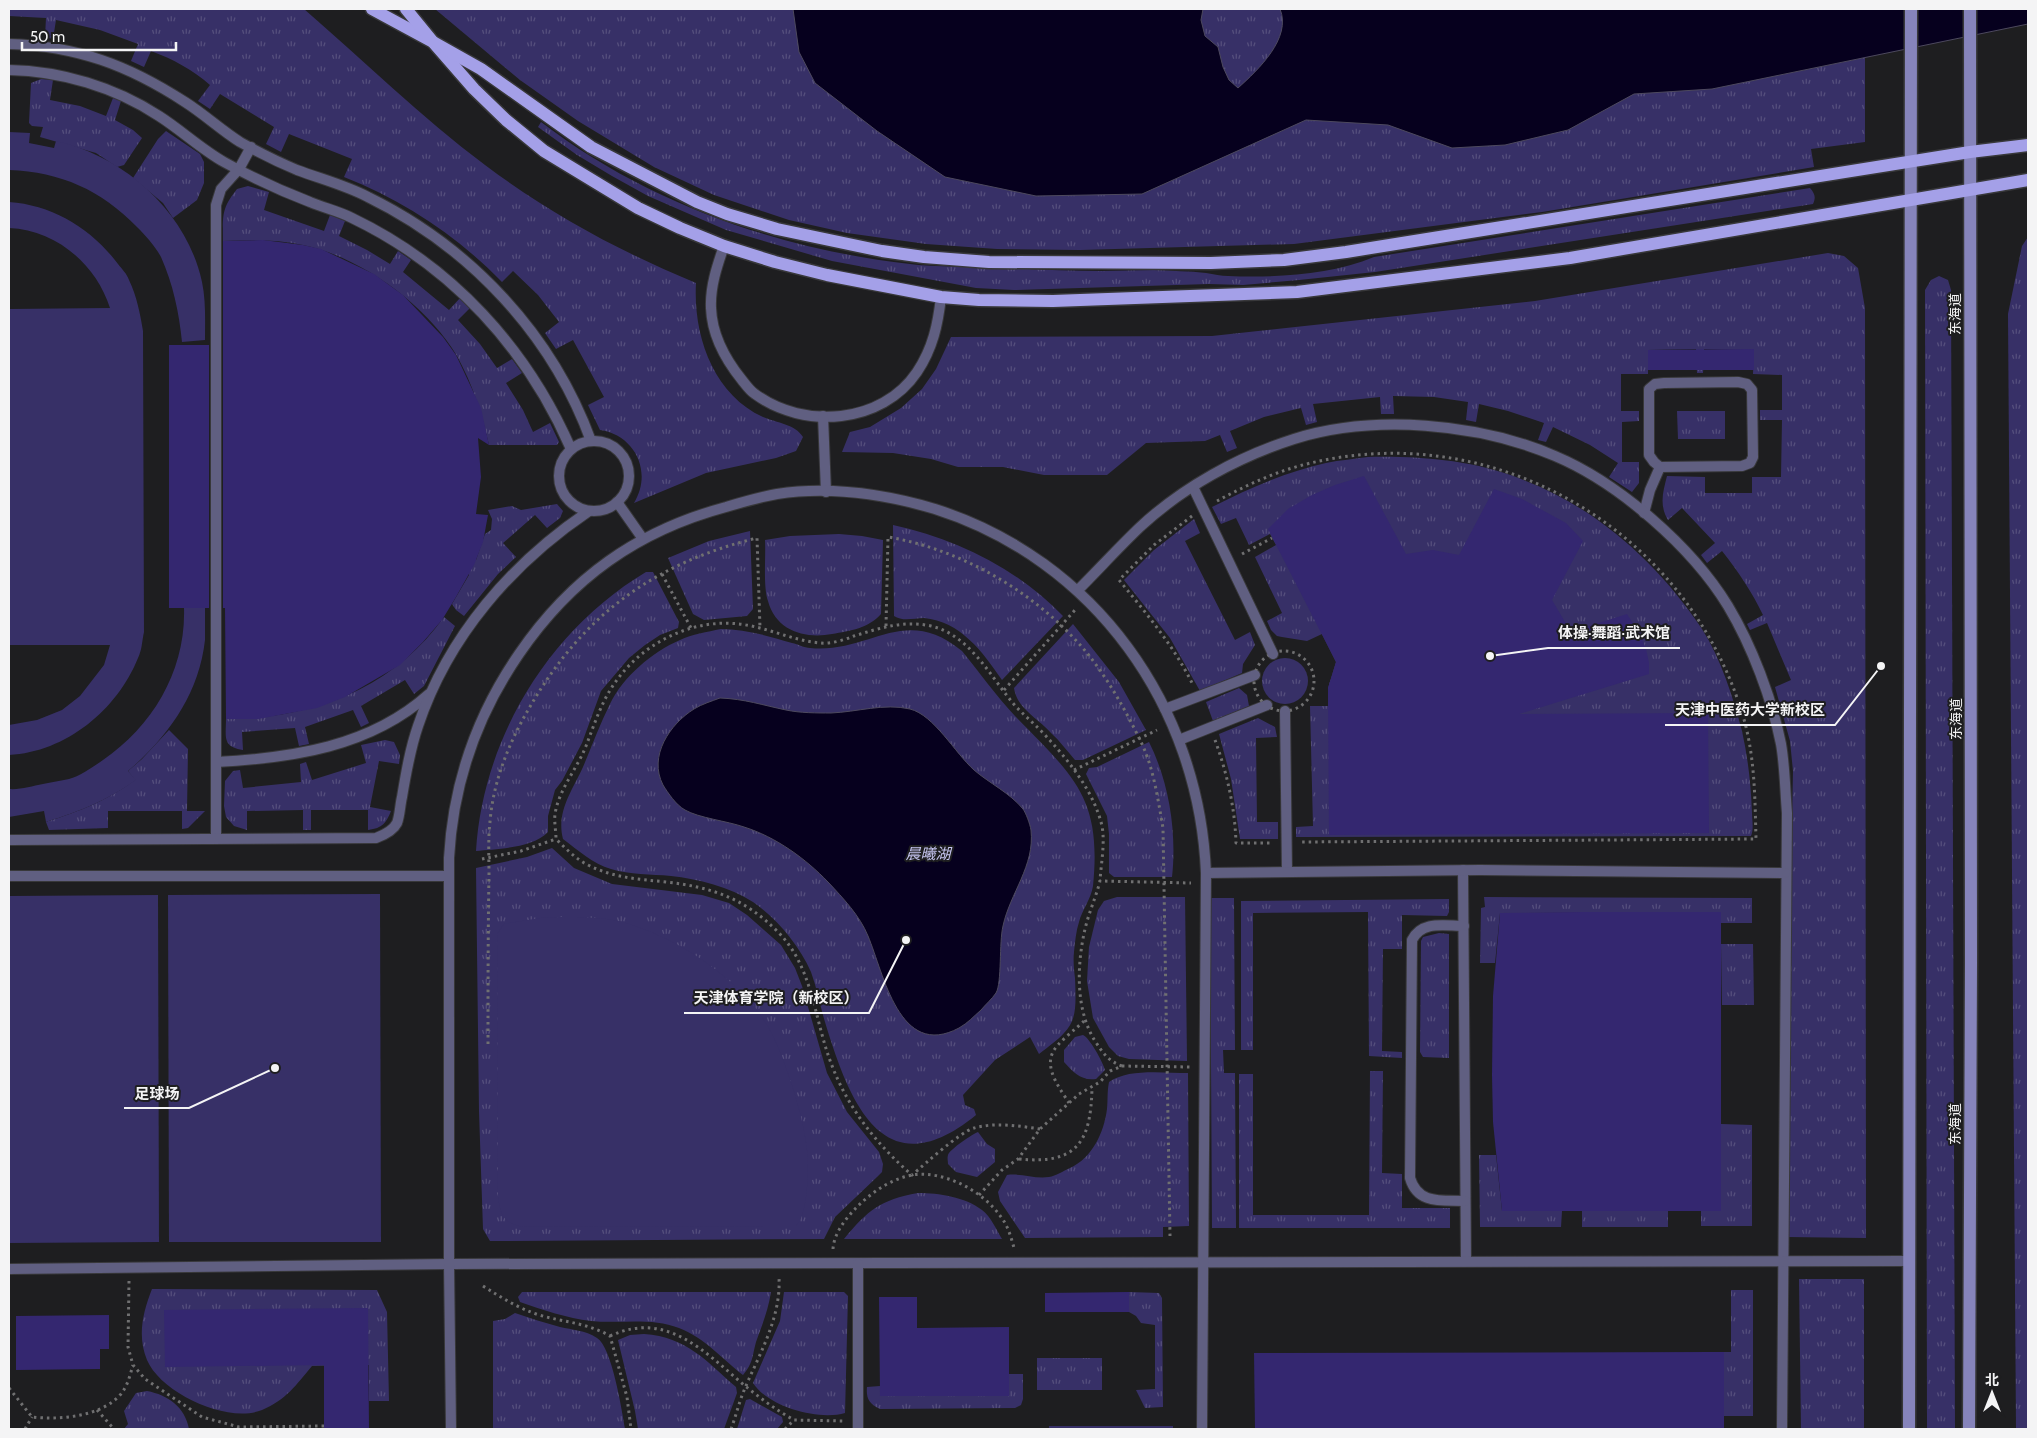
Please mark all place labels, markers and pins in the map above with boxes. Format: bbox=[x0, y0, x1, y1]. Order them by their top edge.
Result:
callout: 体操·舞蹈·武术馆 bbox=[1548, 618, 1680, 648]
callout: 天津中医药大学新校区 bbox=[1665, 695, 1835, 725]
callout: 天津体育学院（新校区） bbox=[684, 983, 869, 1013]
callout: 足球场 bbox=[124, 1078, 189, 1108]

